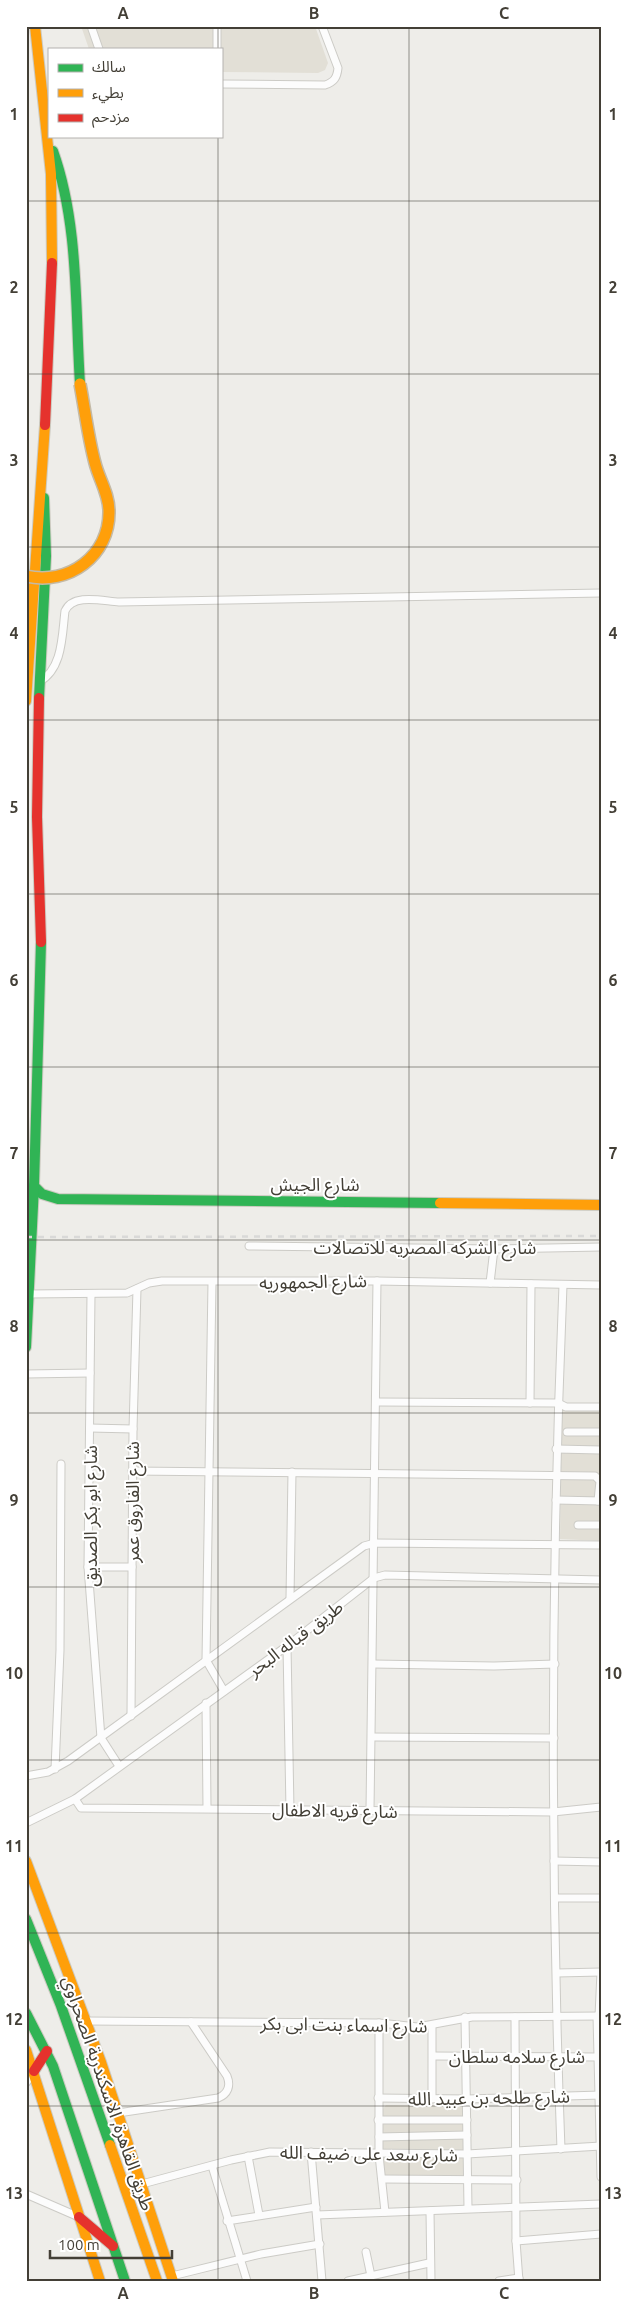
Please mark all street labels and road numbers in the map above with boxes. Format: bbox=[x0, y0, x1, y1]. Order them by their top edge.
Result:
street label: شارع الجيش bbox=[270, 1174, 360, 1199]
street label: شارع الشركه المصريه للاتصالات bbox=[314, 1237, 536, 1262]
street label: شارع الجمهوريه bbox=[259, 1270, 367, 1297]
street label: شارع الفاروق عمر bbox=[122, 1441, 147, 1564]
street label: شارع ابو بكر الصديق bbox=[80, 1445, 105, 1587]
street label: طريق قباله البحر bbox=[243, 1596, 348, 1682]
street label: شارع قريه الاطفال bbox=[272, 1799, 398, 1826]
street label: طريق القاهرة, الاسكندرية الصحراوي bbox=[55, 1973, 159, 2214]
street label: شارع اسماء بنت ابى بكر bbox=[259, 2013, 428, 2040]
street label: شارع سلامه سلطان bbox=[449, 2046, 585, 2071]
street label: شارع طلحه بن عبيد الله bbox=[408, 2086, 570, 2113]
street label: شارع سعد على ضيف الله bbox=[280, 2141, 458, 2170]

